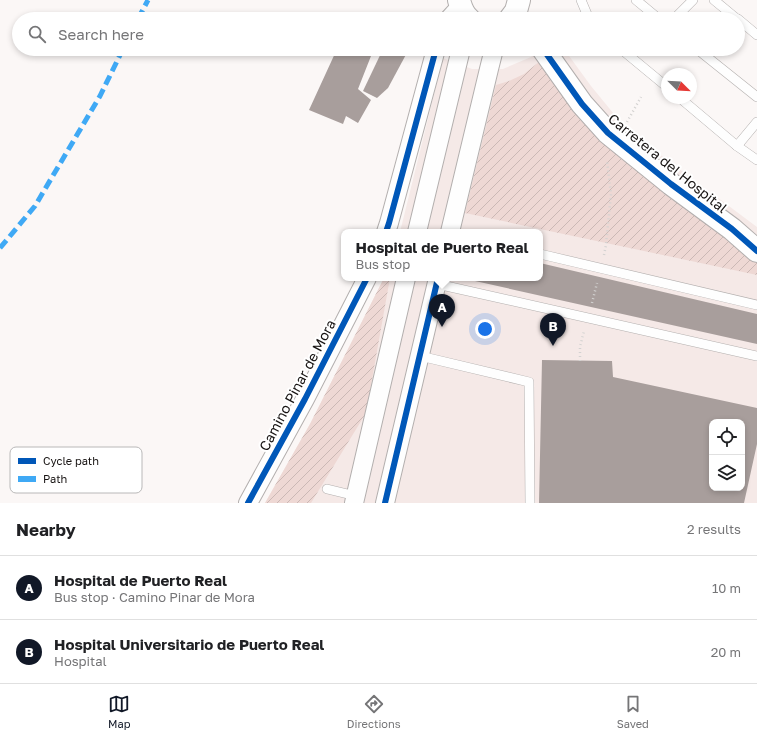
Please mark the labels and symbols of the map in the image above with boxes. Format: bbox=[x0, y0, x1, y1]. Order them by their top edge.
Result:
north arrow bbox=[661, 68, 697, 104]
street label: Carretera del Hospital bbox=[605, 110, 731, 216]
pin: A bbox=[429, 294, 455, 327]
pin: B bbox=[540, 313, 566, 346]
street label: Camino Pinar de Mora bbox=[255, 316, 339, 454]
your location bbox=[475, 319, 495, 339]
legend bbox=[10, 447, 142, 493]
text: Cycle path bbox=[43, 454, 99, 467]
text: Path bbox=[43, 472, 67, 485]

